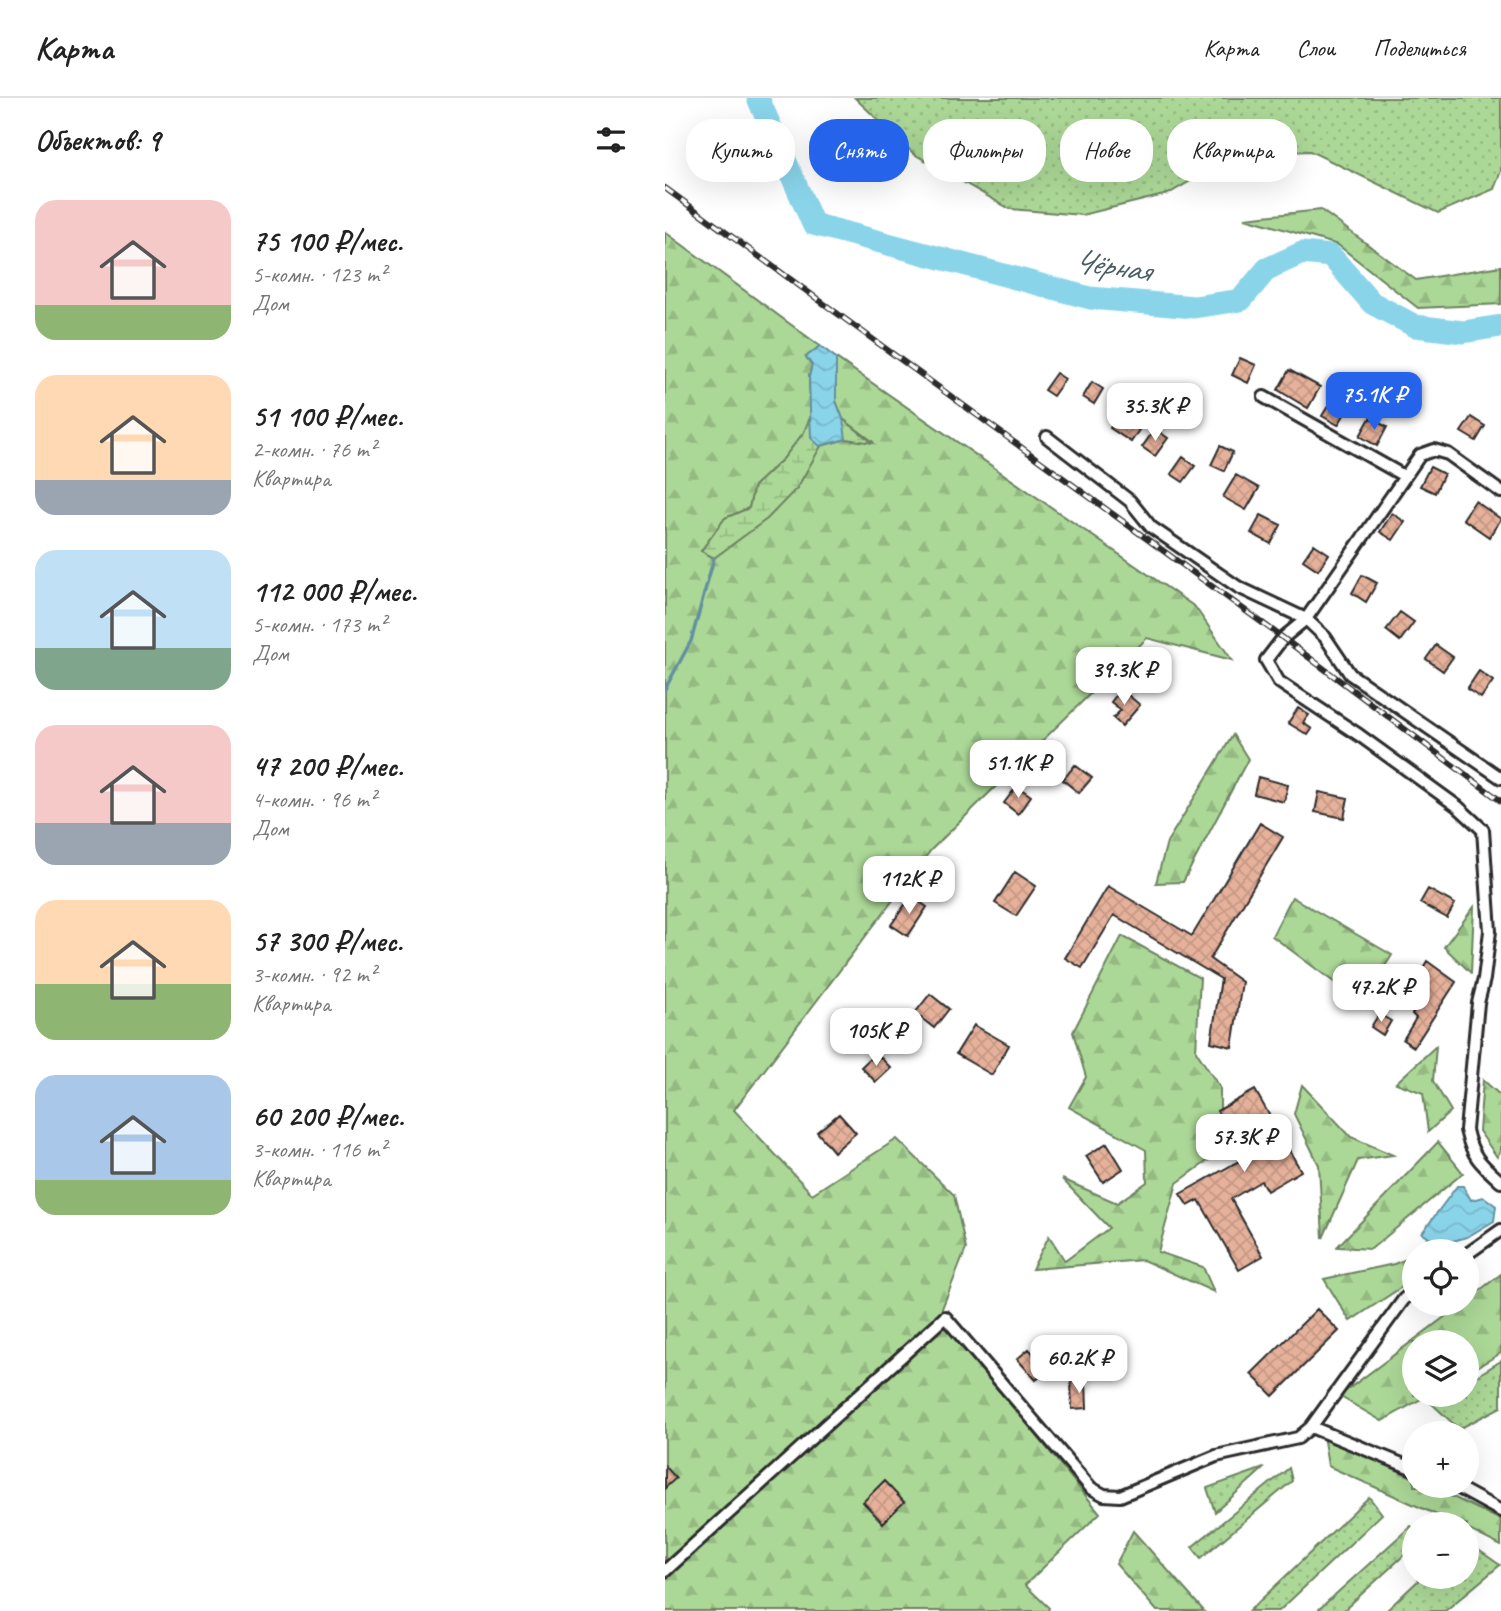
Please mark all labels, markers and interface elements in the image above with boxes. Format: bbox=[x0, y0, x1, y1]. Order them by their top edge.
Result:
text: Карта bbox=[35, 27, 114, 69]
text: Карта bbox=[1204, 33, 1258, 63]
text: Слои bbox=[1296, 33, 1335, 63]
text: Поделиться bbox=[1373, 33, 1466, 63]
chip: Купить bbox=[686, 119, 795, 182]
chip: Снять bbox=[809, 119, 909, 182]
chip: Фильтры bbox=[923, 119, 1046, 182]
chip: Новое bbox=[1060, 119, 1153, 182]
chip: Квартира bbox=[1167, 119, 1297, 182]
text: Объектов: 9 bbox=[35, 121, 160, 159]
icon: filters bbox=[592, 121, 630, 159]
text: 75 100 ₽/мес. bbox=[252, 222, 402, 260]
icon: home bbox=[91, 228, 175, 312]
water label: Чёрная bbox=[1071, 240, 1157, 292]
text: 5-комн. · 123 m² bbox=[252, 260, 386, 289]
text: Дом bbox=[252, 289, 289, 318]
pin: 75.1K ₽ bbox=[1309, 372, 1439, 432]
text: 75.1K ₽ bbox=[1342, 380, 1406, 409]
pin: 35.3K ₽ bbox=[1090, 384, 1220, 443]
text: 35.3K ₽ bbox=[1123, 391, 1187, 420]
text: 51 100 ₽/мес. bbox=[252, 397, 403, 435]
icon: home bbox=[91, 403, 175, 487]
text: 2-комн. · 76 m² bbox=[252, 435, 376, 464]
text: Квартира bbox=[252, 464, 330, 493]
text: 112 000 ₽/мес. bbox=[252, 572, 417, 610]
icon: home bbox=[91, 578, 175, 662]
text: 5-комн. · 173 m² bbox=[252, 610, 386, 639]
text: Дом bbox=[252, 639, 289, 668]
pin: 39.3K ₽ bbox=[1059, 648, 1189, 707]
text: 39.3K ₽ bbox=[1092, 655, 1156, 684]
pin: 51.1K ₽ bbox=[953, 740, 1083, 800]
text: 47 200 ₽/мес. bbox=[252, 747, 403, 785]
text: 51.1K ₽ bbox=[986, 748, 1050, 777]
icon: home bbox=[91, 753, 175, 837]
text: 4-комн. · 96 m² bbox=[252, 785, 376, 814]
text: Дом bbox=[252, 814, 289, 843]
pin: 112K ₽ bbox=[852, 856, 966, 916]
text: 112K ₽ bbox=[879, 864, 939, 893]
text: 57 300 ₽/мес. bbox=[252, 922, 402, 960]
icon: home bbox=[91, 928, 175, 1012]
text: 3-комн. · 92 m² bbox=[252, 960, 376, 989]
pin: 47.2K ₽ bbox=[1316, 964, 1446, 1024]
text: 47.2K ₽ bbox=[1349, 972, 1413, 1001]
text: Квартира bbox=[252, 989, 330, 1018]
pin: 105K ₽ bbox=[819, 1009, 933, 1068]
text: 105K ₽ bbox=[846, 1016, 906, 1045]
text: 60 200 ₽/мес. bbox=[252, 1097, 404, 1135]
icon: home bbox=[91, 1103, 175, 1187]
pin: 57.3K ₽ bbox=[1179, 1114, 1309, 1174]
text: 57.3K ₽ bbox=[1212, 1122, 1276, 1151]
text: 3-комн. · 116 m² bbox=[252, 1135, 386, 1164]
text: Квартира bbox=[252, 1164, 330, 1193]
map controls bbox=[1402, 1239, 1479, 1589]
button: locate bbox=[1402, 1239, 1479, 1316]
button: layers bbox=[1402, 1330, 1479, 1407]
pin: 60.2K ₽ bbox=[1014, 1336, 1144, 1395]
text: 60.2K ₽ bbox=[1046, 1343, 1112, 1372]
button: + bbox=[1402, 1421, 1479, 1498]
button: − bbox=[1402, 1512, 1479, 1589]

